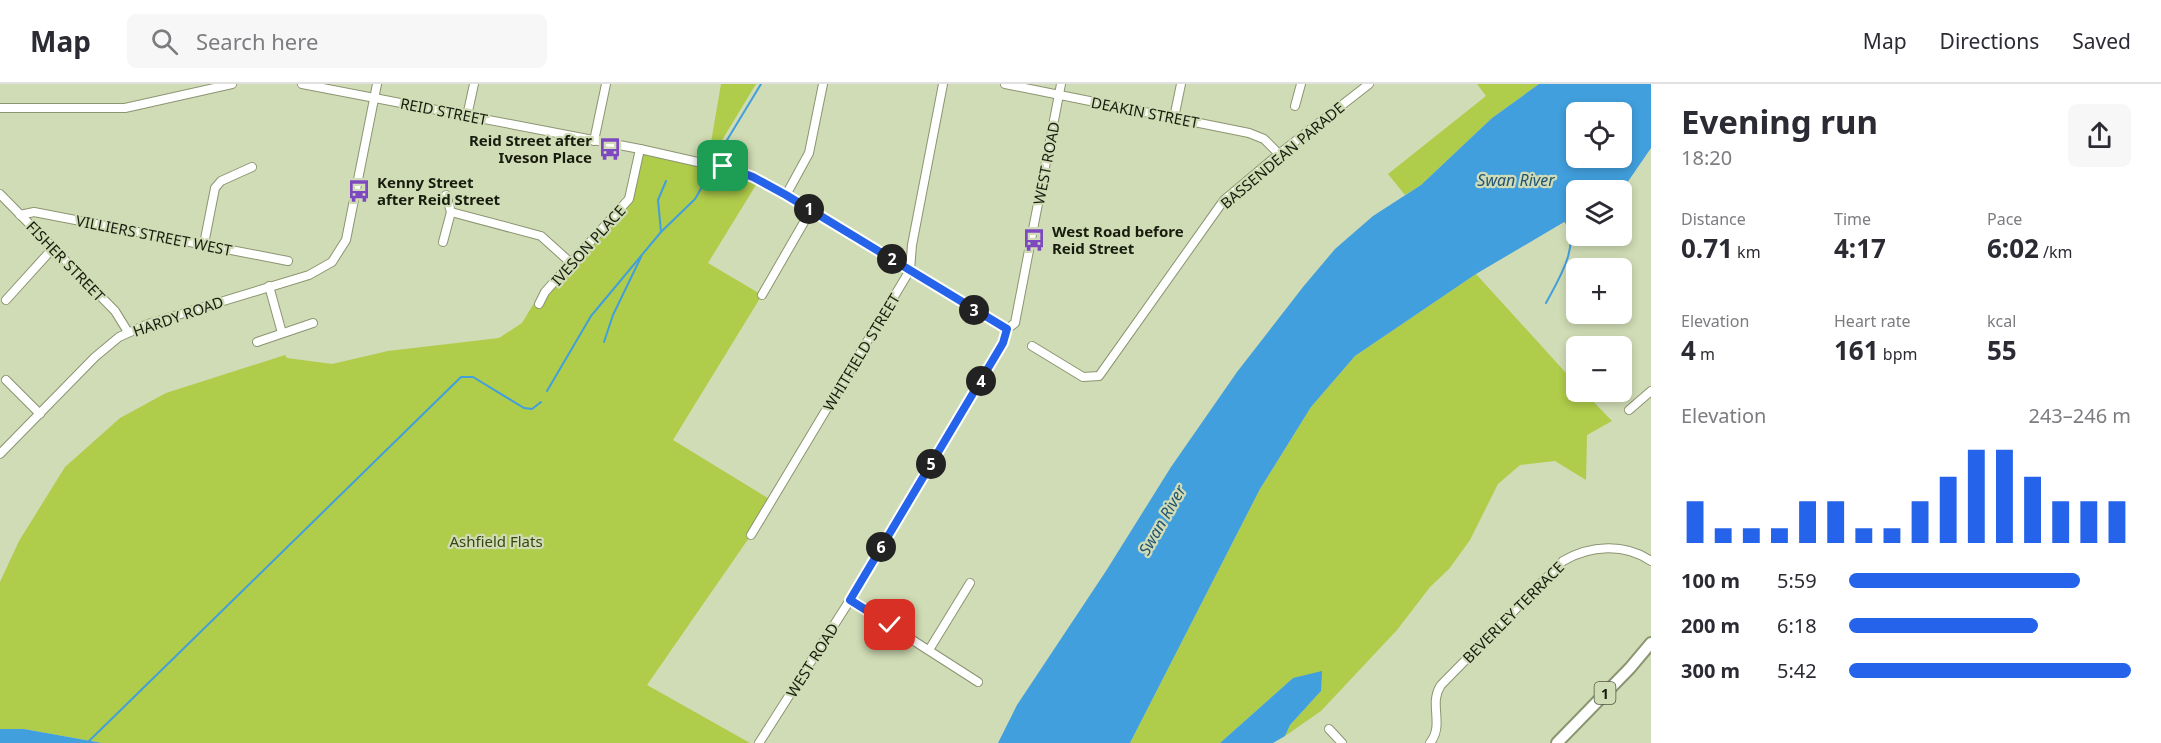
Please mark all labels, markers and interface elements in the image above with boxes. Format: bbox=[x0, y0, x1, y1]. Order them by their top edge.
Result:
search box bbox=[127, 14, 547, 68]
text: Map bbox=[30, 22, 91, 60]
icon: search bbox=[148, 25, 181, 58]
text: Search here bbox=[196, 26, 318, 56]
text: Map bbox=[1863, 27, 1907, 55]
text: Directions bbox=[1940, 27, 2039, 55]
text: Saved bbox=[2072, 27, 2131, 55]
street label: DEAKIN STREET bbox=[1089, 92, 1201, 132]
street label: REID STREET bbox=[399, 93, 490, 129]
street label: BASSENDEAN PARADE bbox=[1216, 97, 1348, 213]
text: Evening run bbox=[1681, 99, 1878, 144]
map controls bbox=[1566, 102, 1632, 402]
button: locate bbox=[1566, 102, 1632, 168]
button: share bbox=[2068, 104, 2131, 167]
street label: WEST ROAD bbox=[1028, 120, 1064, 206]
place label: Reid Street after Iveson Place bbox=[469, 130, 592, 167]
bus stop icon: Reid Street after Iveson Place bbox=[597, 136, 623, 162]
pin bbox=[697, 140, 748, 191]
text: 18:20 bbox=[1681, 144, 1732, 171]
icon: arrive bbox=[706, 149, 739, 182]
water label: Swan River bbox=[1477, 169, 1555, 191]
place label: Kenny Street after Reid Street bbox=[377, 172, 501, 209]
bus stop icon: Kenny Street after Reid Street bbox=[346, 178, 372, 204]
button: layers bbox=[1566, 180, 1632, 246]
pin: 1 bbox=[794, 194, 824, 224]
text: 1 bbox=[804, 198, 814, 220]
street label: IVESON PLACE bbox=[547, 201, 629, 289]
text: Distance bbox=[1681, 208, 1746, 230]
text: Time bbox=[1834, 208, 1871, 230]
text: Pace bbox=[1987, 208, 2022, 230]
street label: VILLIERS STREET WEST bbox=[74, 210, 234, 260]
street label: FISHER STREET bbox=[22, 216, 110, 306]
place label: West Road before Reid Street bbox=[1052, 221, 1184, 258]
bus stop icon: West Road before Reid Street bbox=[1021, 227, 1047, 253]
text: 0.71 bbox=[1681, 230, 1733, 266]
text: 4:17 bbox=[1834, 230, 1886, 266]
text: 6:02 bbox=[1987, 230, 2039, 266]
text: km bbox=[1733, 241, 1761, 263]
text: /km bbox=[2039, 241, 2073, 263]
pin: 2 bbox=[877, 244, 907, 274]
text: 2 bbox=[887, 248, 897, 270]
button: + bbox=[1566, 258, 1632, 324]
street label: WHITFIELD STREET bbox=[818, 289, 904, 414]
street label: HARDY ROAD bbox=[130, 291, 226, 341]
pin: 3 bbox=[959, 295, 989, 325]
text: 3 bbox=[969, 299, 979, 321]
text: Elevation bbox=[1681, 310, 1749, 332]
text: Heart rate bbox=[1834, 310, 1910, 332]
text: kcal bbox=[1987, 310, 2016, 332]
text: 4 bbox=[1681, 332, 1696, 368]
text: 161 bbox=[1834, 332, 1879, 368]
text: 55 bbox=[1987, 332, 2017, 368]
button: − bbox=[1566, 336, 1632, 402]
text: m bbox=[1696, 343, 1715, 365]
text: bpm bbox=[1879, 343, 1917, 365]
pin: 4 bbox=[966, 366, 996, 396]
text: 4 bbox=[976, 370, 986, 392]
text: Elevation bbox=[1681, 402, 1766, 429]
text: 243–246 m bbox=[2028, 402, 2131, 429]
pin: 5 bbox=[916, 449, 946, 479]
text: 5 bbox=[926, 453, 936, 475]
water label: Swan River bbox=[1133, 480, 1191, 559]
park label: Ashfield Flats bbox=[449, 531, 543, 551]
pin: 6 bbox=[866, 532, 896, 562]
text: 6 bbox=[876, 536, 886, 558]
street label: BEVERLEY TERRACE bbox=[1458, 557, 1568, 667]
text: 100 m bbox=[1681, 567, 1740, 594]
text: 5:59 bbox=[1777, 567, 1817, 594]
pin bbox=[864, 599, 915, 650]
icon: check bbox=[873, 608, 906, 641]
text: 200 m bbox=[1681, 612, 1740, 639]
text: 6:18 bbox=[1777, 612, 1817, 639]
street label: WEST ROAD bbox=[781, 619, 843, 701]
text: 300 m bbox=[1681, 657, 1740, 684]
text: 5:42 bbox=[1777, 657, 1817, 684]
road number: 1 bbox=[1594, 682, 1616, 704]

